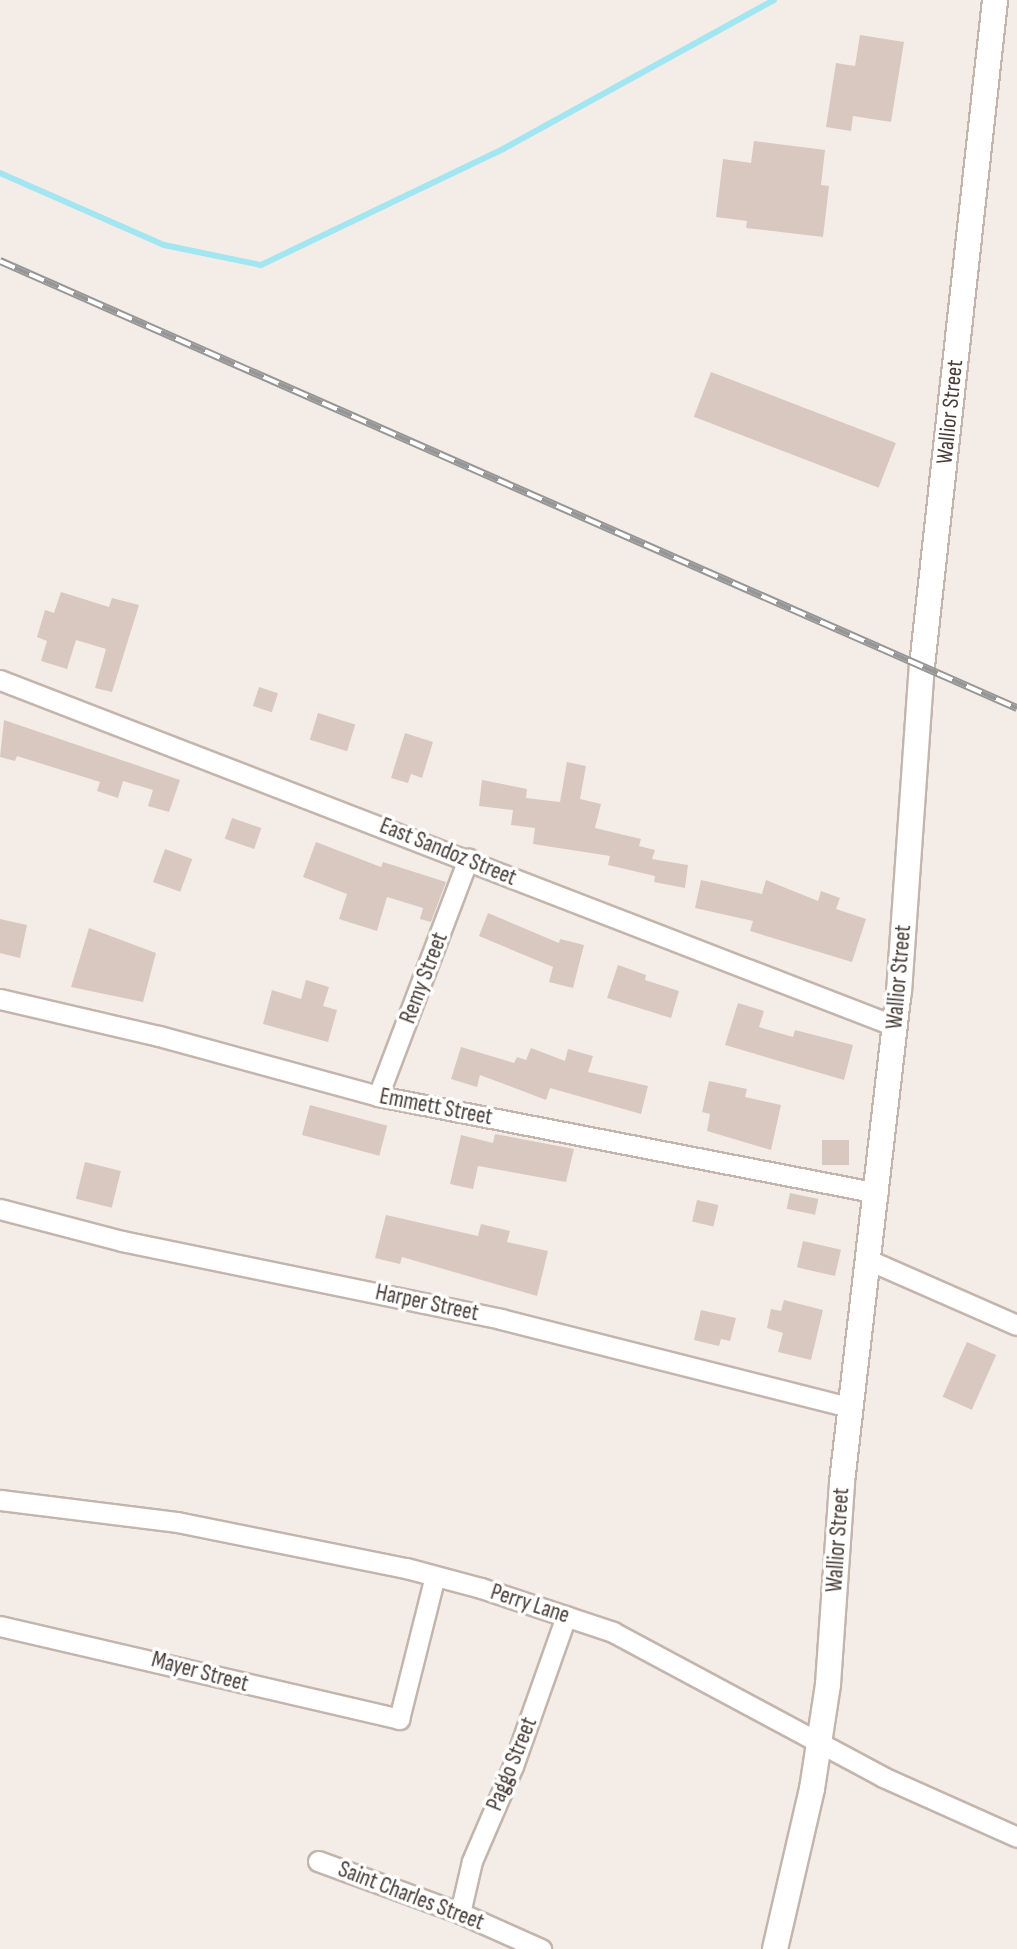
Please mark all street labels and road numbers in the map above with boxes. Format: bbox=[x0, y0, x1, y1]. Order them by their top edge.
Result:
street label: Wallior Street bbox=[931, 358, 969, 466]
street label: East Sandoz Street bbox=[376, 812, 520, 892]
street label: Wallior Street bbox=[881, 924, 917, 1030]
street label: Remy Street bbox=[394, 929, 454, 1027]
street label: Emmett Street bbox=[377, 1083, 495, 1131]
street label: Harper Street bbox=[373, 1279, 481, 1327]
street label: Wallior Street bbox=[821, 1487, 855, 1593]
street label: Perry Lane bbox=[487, 1578, 573, 1630]
street label: Mayer Street bbox=[149, 1646, 251, 1698]
street label: Paggo Street bbox=[481, 1713, 543, 1815]
street label: Saint Charles Street bbox=[334, 1856, 488, 1936]

